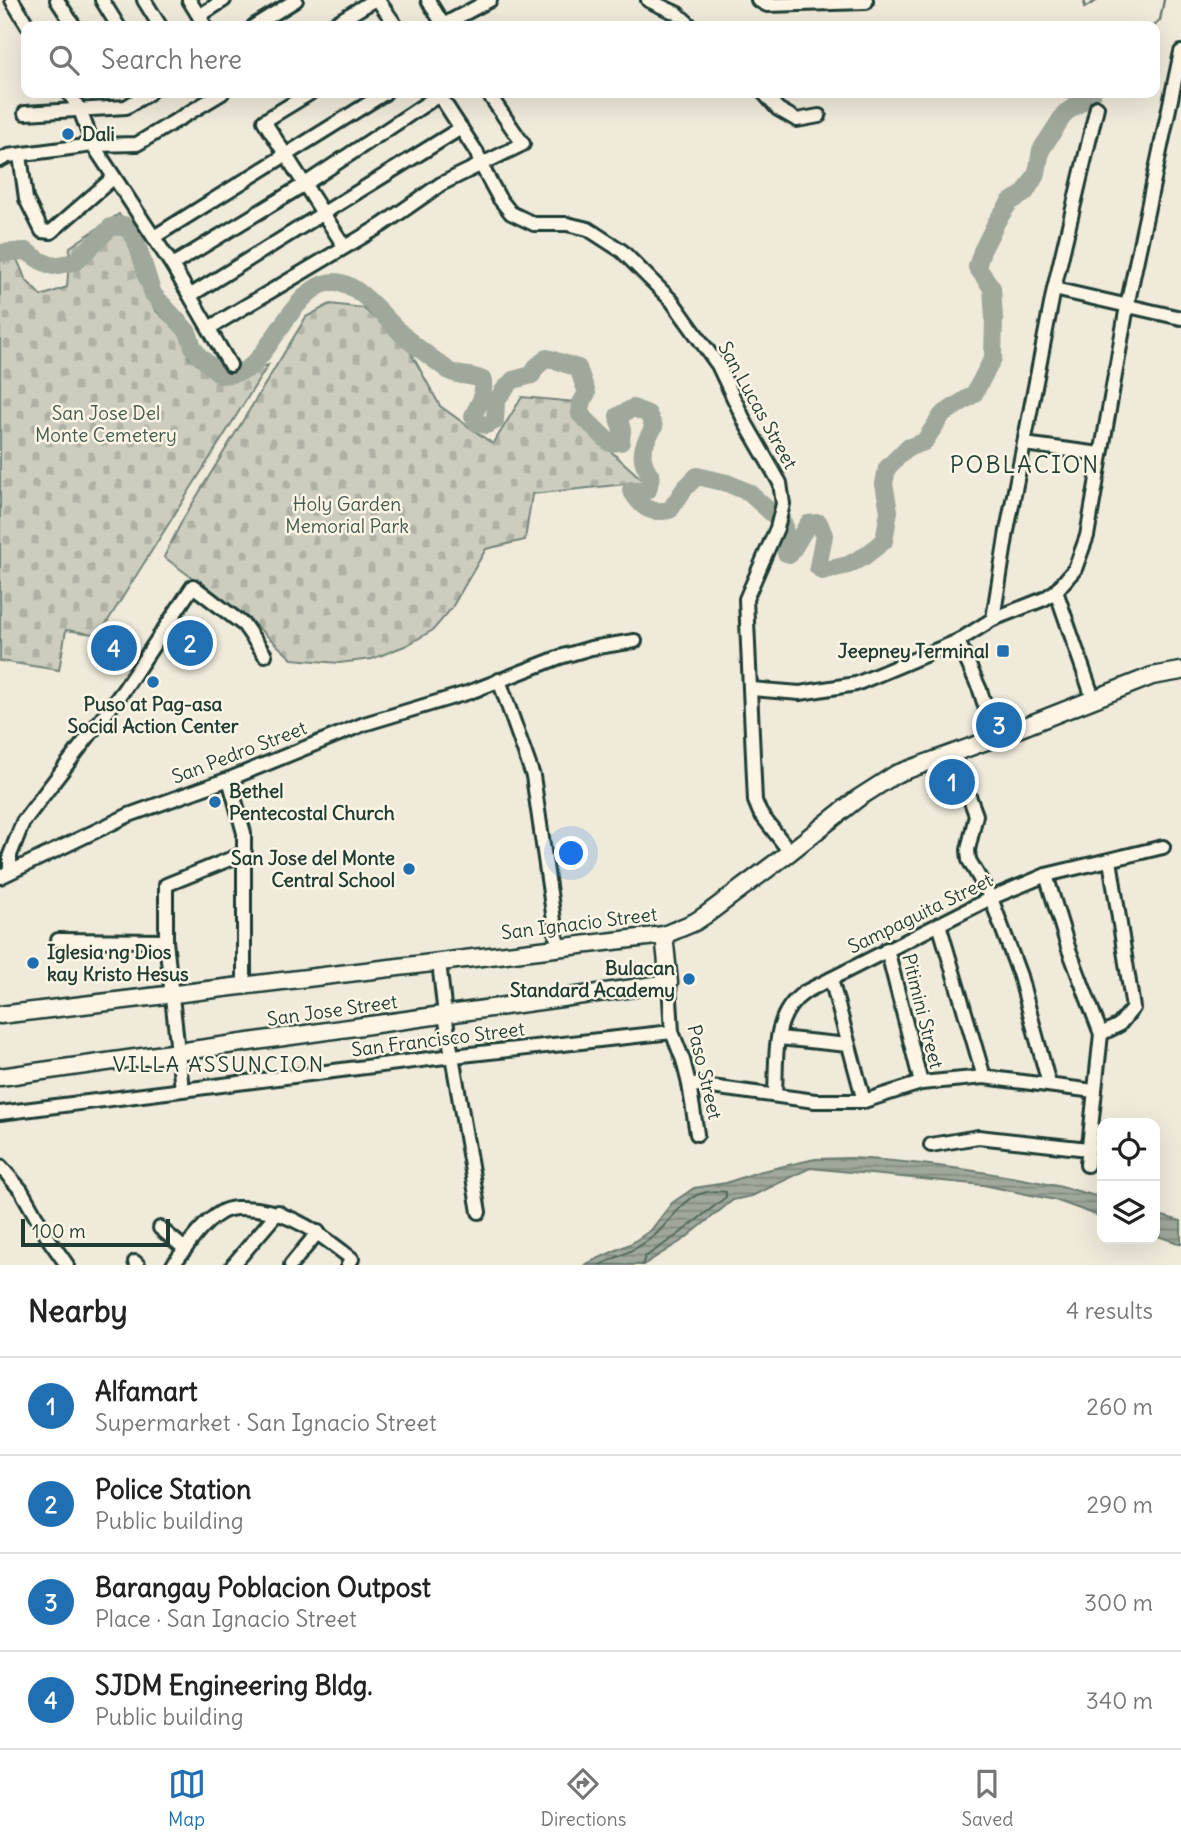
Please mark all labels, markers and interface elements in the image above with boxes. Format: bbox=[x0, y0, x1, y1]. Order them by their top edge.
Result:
search box bbox=[21, 21, 1160, 98]
icon: search bbox=[45, 41, 83, 79]
text: Search here bbox=[101, 43, 242, 76]
place label: Dali bbox=[82, 122, 115, 146]
marker: Dali bbox=[60, 126, 76, 142]
street label: San Lucas Street bbox=[713, 337, 803, 473]
park label: San Jose Del Monte Cemetery bbox=[35, 401, 177, 447]
district label: POBLACION bbox=[950, 450, 1100, 479]
park label: Holy Garden Memorial Park bbox=[285, 492, 409, 538]
pin: 2 bbox=[167, 617, 213, 669]
pin: 4 bbox=[91, 622, 137, 674]
place label: Jeepney Terminal bbox=[838, 639, 989, 663]
marker: Jeepney Terminal bbox=[995, 643, 1011, 659]
marker: Puso at Pag-asa Social Action Center bbox=[145, 674, 161, 690]
place label: Puso at Pag-asa Social Action Center bbox=[68, 692, 239, 738]
pin: 3 bbox=[976, 699, 1022, 751]
street label: San Pedro Street bbox=[168, 715, 310, 789]
pin: 1 bbox=[929, 756, 975, 808]
place label: Bethel Pentecostal Church bbox=[229, 779, 395, 825]
marker: Bethel Pentecostal Church bbox=[207, 794, 223, 810]
your location bbox=[554, 836, 588, 870]
place label: San Jose del Monte Central School bbox=[231, 846, 395, 892]
marker: San Jose del Monte Central School bbox=[401, 861, 417, 877]
street label: Sampaguita Street bbox=[844, 868, 996, 958]
street label: San Ignacio Street bbox=[500, 902, 658, 944]
place label: Iglesia ng Dios kay Kristo Hesus bbox=[47, 940, 189, 986]
street label: Pitimini Street bbox=[897, 951, 949, 1071]
marker: Iglesia ng Dios kay Kristo Hesus bbox=[25, 955, 41, 971]
place label: Bulacan Standard Academy bbox=[510, 956, 675, 1002]
marker: Bulacan Standard Academy bbox=[681, 971, 697, 987]
street label: San Jose Street bbox=[265, 989, 399, 1031]
street label: San Francisco Street bbox=[350, 1016, 526, 1062]
street label: Paso Street bbox=[682, 1022, 728, 1122]
district label: VILLA ASSUNCION bbox=[113, 1051, 325, 1078]
map controls bbox=[1097, 1118, 1160, 1244]
button: locate bbox=[1097, 1118, 1160, 1181]
button: layers bbox=[1097, 1181, 1160, 1244]
scale bar bbox=[21, 1216, 170, 1248]
text: 100 m bbox=[32, 1219, 86, 1243]
text: Nearby bbox=[28, 1292, 128, 1330]
text: 4 results bbox=[1066, 1296, 1153, 1325]
text: Alfamart bbox=[95, 1375, 198, 1408]
text: 1 bbox=[46, 1392, 56, 1421]
text: 260 m bbox=[1086, 1392, 1153, 1421]
text: Supermarket · San Ignacio Street bbox=[95, 1408, 437, 1437]
text: Police Station bbox=[95, 1473, 251, 1506]
text: 2 bbox=[45, 1490, 57, 1519]
text: 290 m bbox=[1086, 1490, 1153, 1519]
text: Public building bbox=[95, 1506, 244, 1535]
text: Barangay Poblacion Outpost bbox=[95, 1571, 431, 1604]
text: 3 bbox=[44, 1588, 58, 1617]
text: 300 m bbox=[1084, 1588, 1153, 1617]
text: Place · San Ignacio Street bbox=[95, 1604, 357, 1633]
text: SJDM Engineering Bldg. bbox=[95, 1669, 373, 1702]
text: 4 bbox=[44, 1686, 58, 1715]
text: 340 m bbox=[1086, 1686, 1153, 1715]
text: Public building bbox=[95, 1702, 244, 1731]
tab: Map bbox=[168, 1765, 206, 1831]
tab: Directions bbox=[541, 1765, 626, 1831]
tab: Saved bbox=[961, 1765, 1013, 1831]

